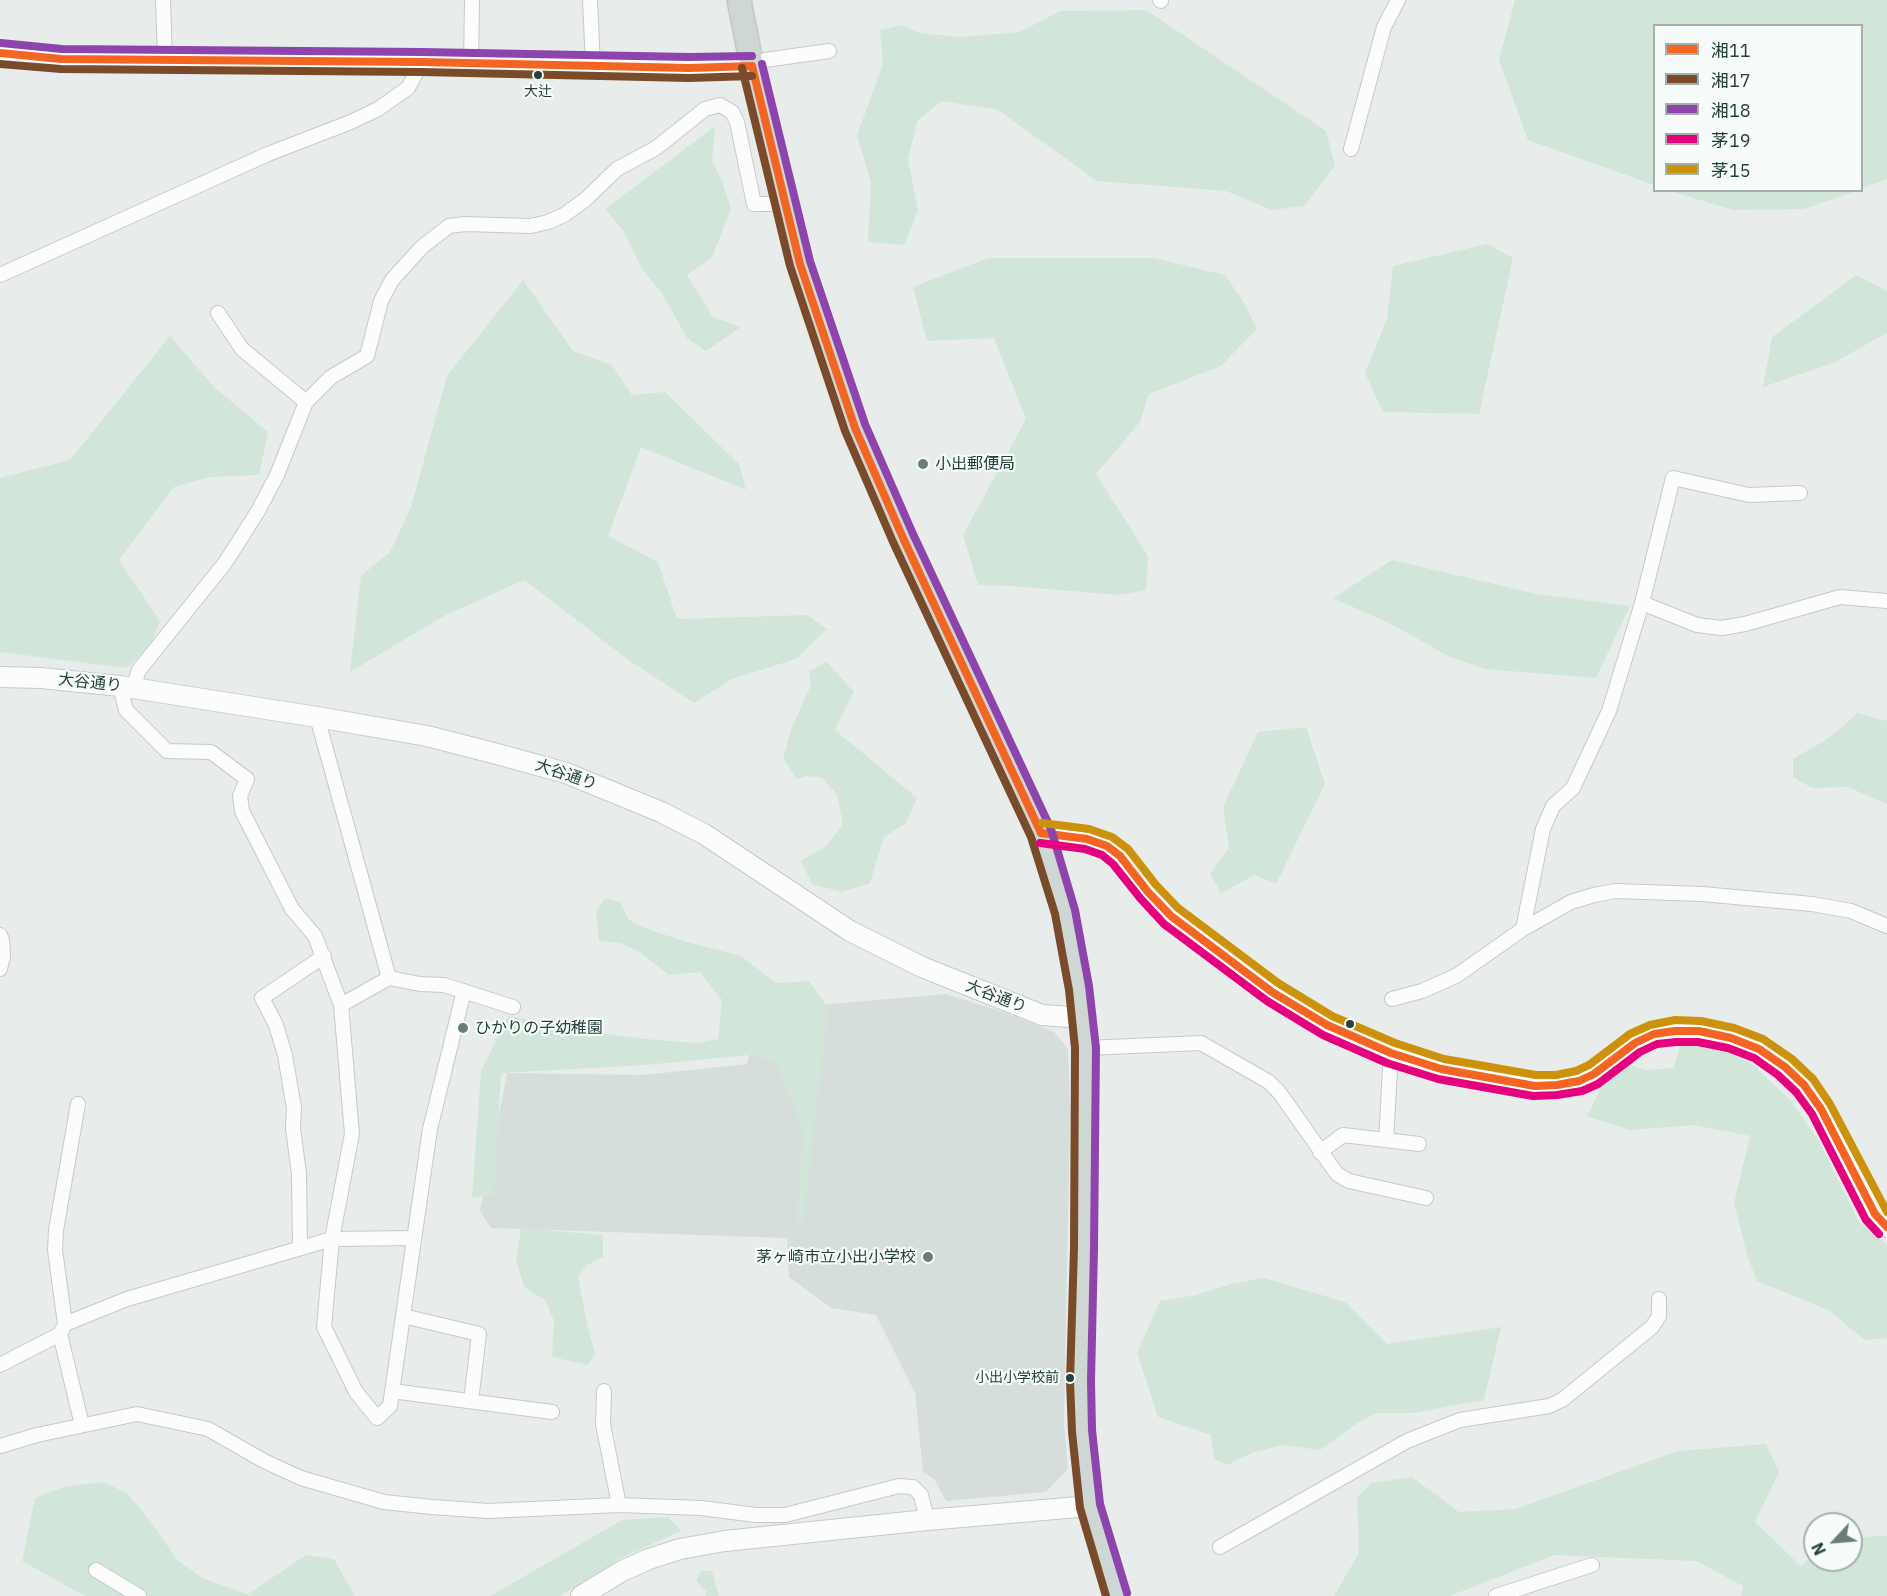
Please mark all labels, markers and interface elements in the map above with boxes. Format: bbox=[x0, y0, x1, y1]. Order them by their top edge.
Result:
legend bbox=[1653, 24, 1863, 192]
text: 湘11 bbox=[1711, 39, 1751, 62]
marker: 大辻 bbox=[532, 69, 544, 81]
text: 湘17 bbox=[1711, 69, 1751, 92]
place label: 大辻 bbox=[524, 84, 552, 100]
text: 湘18 bbox=[1711, 99, 1751, 122]
text: 茅19 bbox=[1711, 129, 1751, 152]
text: 茅15 bbox=[1711, 159, 1751, 182]
place label: 小出郵便局 bbox=[935, 454, 1015, 474]
marker: 小出郵便局 bbox=[916, 457, 930, 471]
street label: 大谷通り bbox=[57, 670, 123, 696]
street label: 大谷通り bbox=[533, 756, 599, 794]
street label: 大谷通り bbox=[963, 977, 1029, 1017]
place label: ひかりの子幼稚園 bbox=[475, 1018, 603, 1038]
unlabelled marker bbox=[1344, 1018, 1356, 1030]
marker: ひかりの子幼稚園 bbox=[456, 1021, 470, 1035]
place label: 茅ヶ崎市立小出小学校 bbox=[756, 1247, 916, 1267]
marker: 茅ヶ崎市立小出小学校 bbox=[921, 1250, 935, 1264]
place label: 小出小学校前 bbox=[975, 1370, 1059, 1386]
marker: 小出小学校前 bbox=[1064, 1372, 1076, 1384]
north arrow bbox=[1803, 1512, 1863, 1572]
text: N bbox=[1807, 1539, 1830, 1559]

